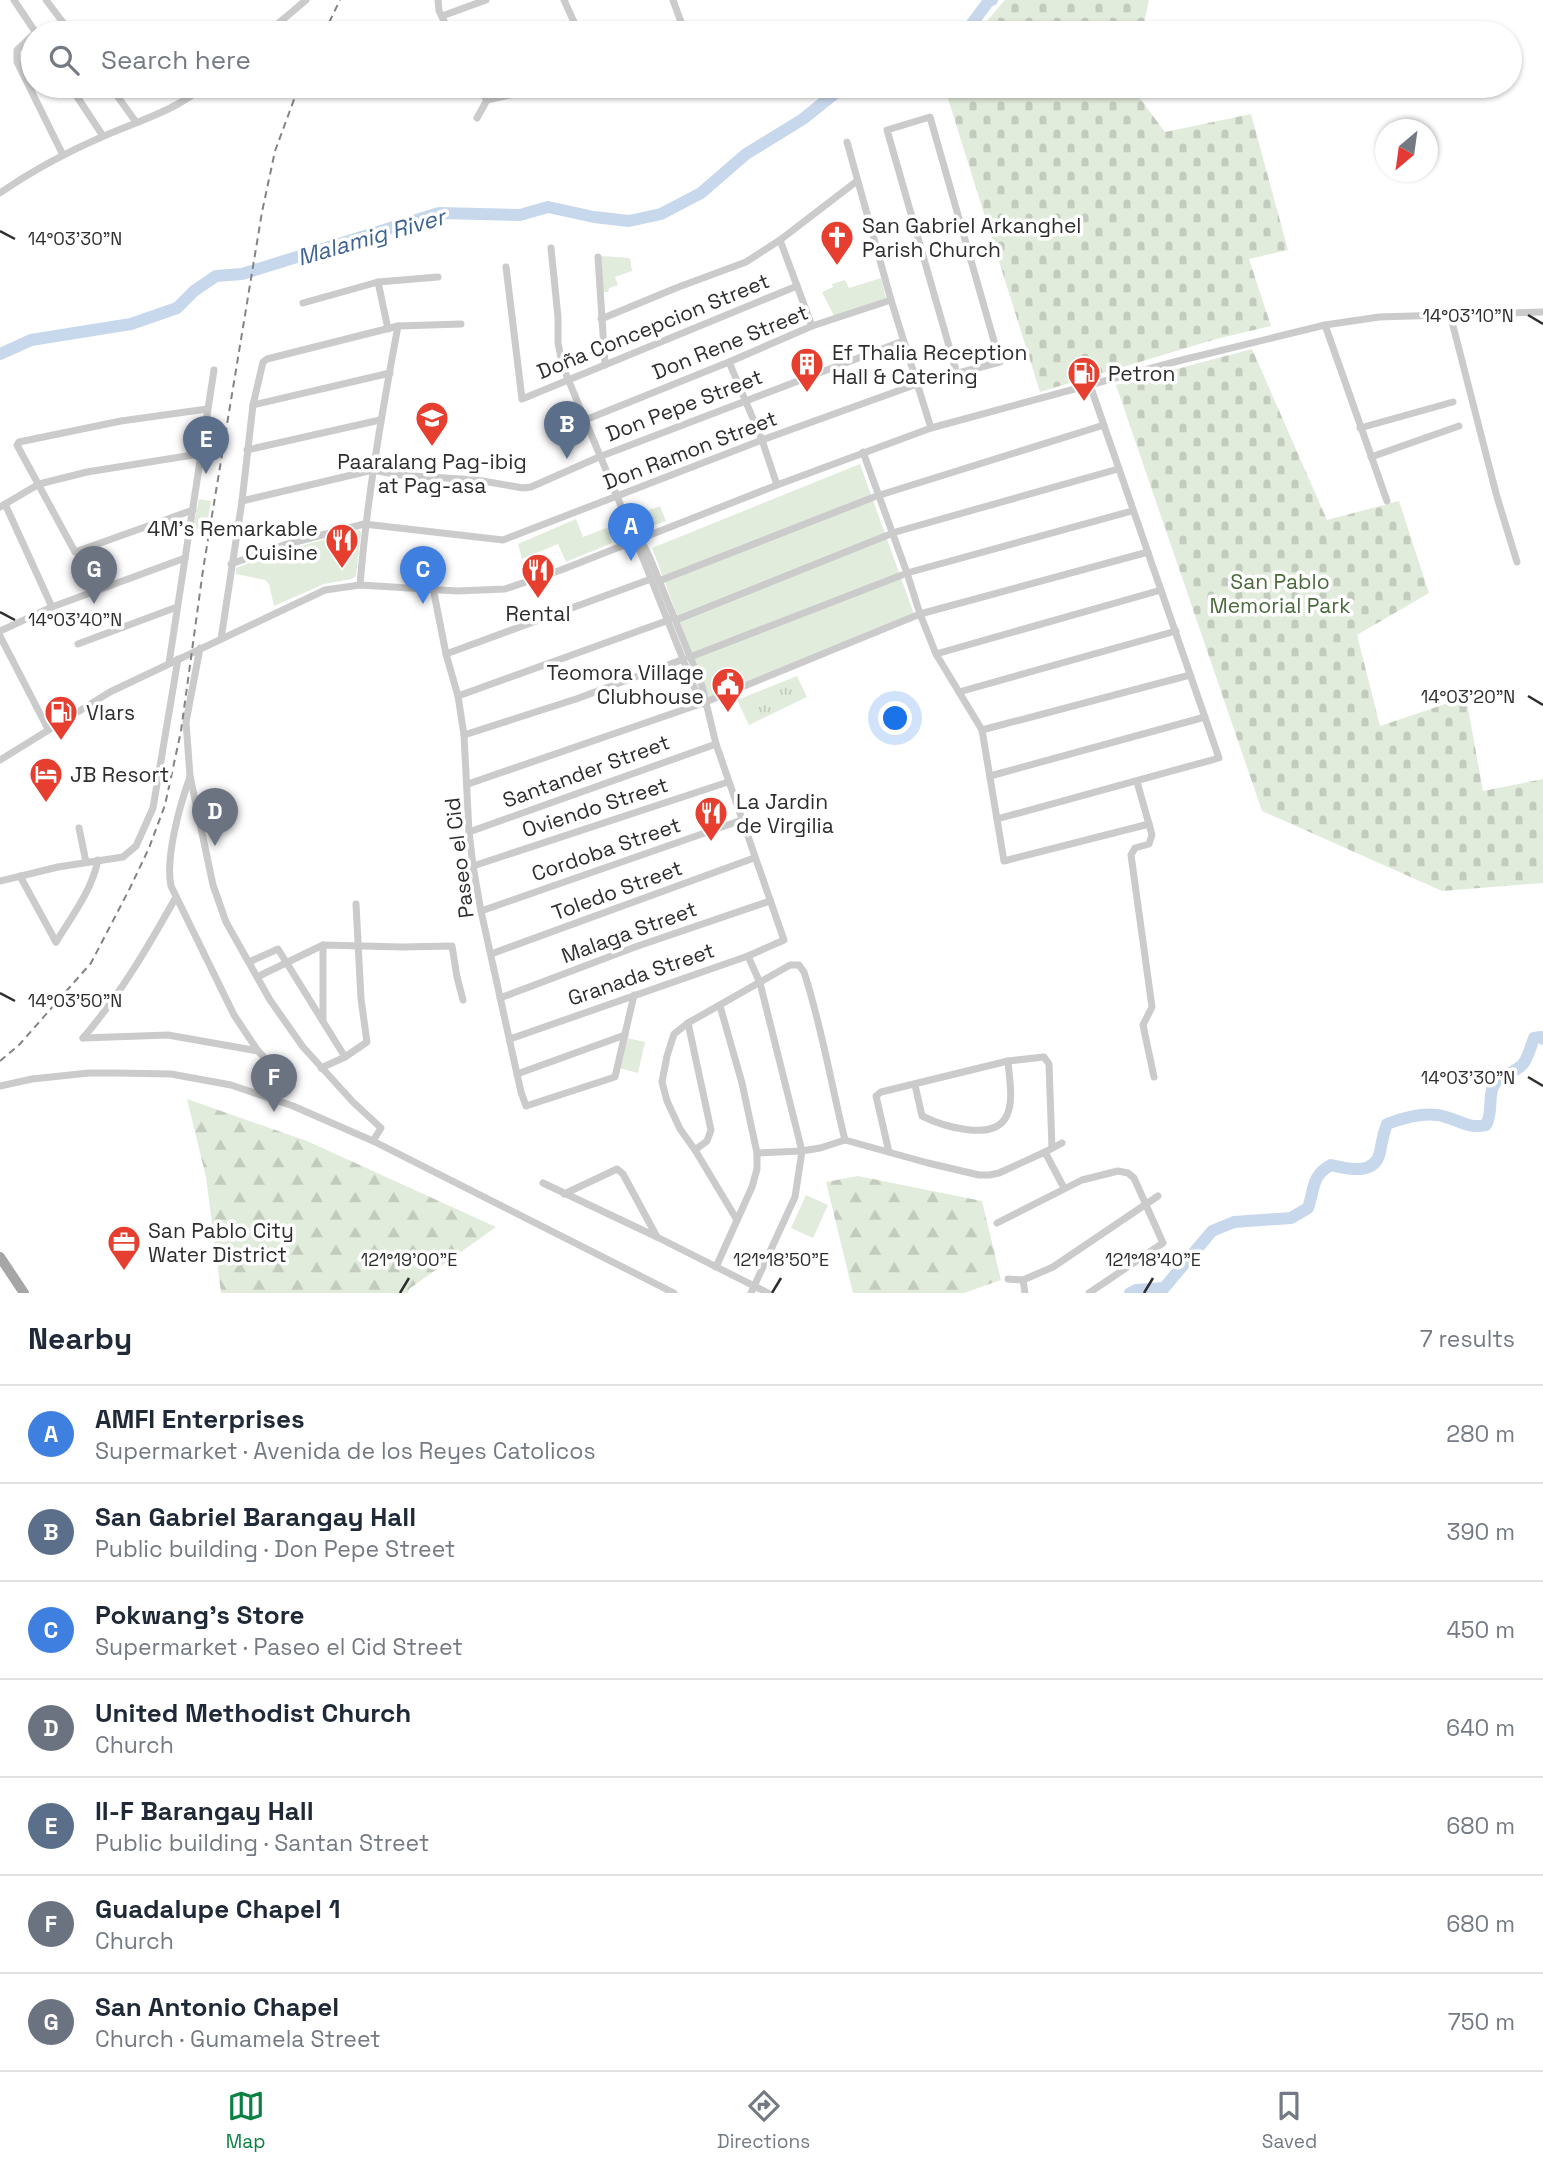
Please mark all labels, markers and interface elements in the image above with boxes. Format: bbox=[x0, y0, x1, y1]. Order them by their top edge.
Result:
search box bbox=[21, 21, 1522, 98]
icon: search bbox=[45, 41, 83, 79]
text: Search here bbox=[101, 43, 251, 77]
north arrow bbox=[1375, 119, 1438, 182]
water label: Malamig River bbox=[294, 201, 451, 272]
place label: San Gabriel Arkanghel Parish Church bbox=[862, 212, 1082, 263]
church icon: San Gabriel Arkanghel Parish Church bbox=[818, 218, 856, 267]
text: 14°03'30"N bbox=[28, 227, 122, 250]
street label: Doña Concepcion Street bbox=[533, 267, 773, 385]
street label: Don Rene Street bbox=[648, 298, 812, 386]
text: 14°03'10"N bbox=[1422, 304, 1514, 327]
place label: Ef Thalia Reception Hall & Catering bbox=[832, 339, 1027, 390]
building icon: Ef Thalia Reception Hall & Catering bbox=[788, 345, 826, 394]
fuel station icon: Petron bbox=[1065, 354, 1103, 403]
place label: Petron bbox=[1108, 360, 1175, 387]
street label: Don Pepe Street bbox=[602, 363, 766, 447]
school or university icon: Paaralang Pag-ibig at Pag-asa bbox=[413, 399, 451, 448]
pin: B bbox=[544, 401, 590, 459]
street label: Don Ramon Street bbox=[599, 404, 781, 496]
pin: E bbox=[183, 416, 229, 474]
place label: Paaralang Pag-ibig at Pag-asa bbox=[337, 448, 527, 499]
pin: A bbox=[608, 503, 654, 561]
place label: 4M's Remarkable Cuisine bbox=[147, 515, 318, 566]
restaurant icon: 4M's Remarkable Cuisine bbox=[323, 521, 361, 570]
pin: G bbox=[71, 546, 117, 604]
pin: C bbox=[400, 546, 446, 604]
restaurant icon: Rental bbox=[519, 551, 557, 600]
park label: San Pablo Memorial Park bbox=[1210, 568, 1351, 619]
place label: Rental bbox=[505, 600, 571, 627]
text: 14°03'40"N bbox=[28, 608, 122, 631]
place label: Teomora Village Clubhouse bbox=[546, 659, 704, 710]
public building icon: Teomora Village Clubhouse bbox=[709, 665, 747, 714]
text: 14°03'20"N bbox=[1421, 685, 1515, 708]
fuel station icon: Vlars bbox=[42, 693, 80, 742]
place label: Vlars bbox=[86, 699, 135, 726]
your location bbox=[878, 701, 912, 735]
street label: Santander Street bbox=[499, 728, 673, 814]
hotel icon: JB Resort bbox=[27, 755, 65, 804]
place label: JB Resort bbox=[70, 761, 169, 788]
street label: Oviendo Street bbox=[519, 771, 671, 843]
pin: D bbox=[192, 788, 238, 846]
place label: La Jardin de Virgilia bbox=[736, 788, 834, 839]
restaurant icon: La Jardin de Virgilia bbox=[692, 794, 730, 843]
street label: Paseo el Cid bbox=[438, 796, 480, 920]
street label: Cordoba Street bbox=[528, 811, 684, 887]
street label: Toledo Street bbox=[548, 854, 686, 926]
street label: Malaga Street bbox=[558, 895, 700, 969]
street label: Granada Street bbox=[564, 936, 718, 1012]
text: 14°03'50"N bbox=[28, 989, 122, 1012]
pin: F bbox=[251, 1054, 297, 1112]
text: 14°03'30"N bbox=[1421, 1066, 1515, 1089]
place label: San Pablo City Water District bbox=[148, 1217, 294, 1268]
office icon: San Pablo City Water District bbox=[105, 1223, 143, 1272]
text: 121°19'00"E bbox=[361, 1248, 457, 1271]
text: 121°18'50"E bbox=[733, 1248, 829, 1271]
text: 121°18'40"E bbox=[1105, 1248, 1201, 1271]
text: Nearby bbox=[28, 1319, 132, 1358]
text: 7 results bbox=[1420, 1324, 1515, 1354]
text: AMFI Enterprises bbox=[95, 1402, 305, 1436]
text: A bbox=[44, 1419, 58, 1449]
text: 280 m bbox=[1446, 1419, 1515, 1449]
text: Supermarket · Avenida de los Reyes Catolicos bbox=[95, 1436, 596, 1466]
text: San Gabriel Barangay Hall bbox=[95, 1500, 416, 1534]
text: B bbox=[43, 1517, 59, 1547]
text: 390 m bbox=[1447, 1517, 1515, 1547]
text: Public building · Don Pepe Street bbox=[95, 1534, 455, 1564]
text: Pokwang's Store bbox=[95, 1598, 304, 1632]
text: C bbox=[44, 1615, 58, 1645]
text: 450 m bbox=[1446, 1615, 1515, 1645]
text: Supermarket · Paseo el Cid Street bbox=[95, 1632, 463, 1662]
text: United Methodist Church bbox=[95, 1696, 411, 1730]
text: D bbox=[43, 1713, 59, 1743]
text: 640 m bbox=[1446, 1713, 1515, 1743]
text: Church bbox=[95, 1730, 174, 1760]
text: II-F Barangay Hall bbox=[95, 1794, 314, 1828]
text: E bbox=[45, 1811, 57, 1841]
text: 680 m bbox=[1446, 1811, 1515, 1841]
text: Public building · Santan Street bbox=[95, 1828, 429, 1858]
text: Guadalupe Chapel 1 bbox=[95, 1892, 340, 1926]
text: F bbox=[45, 1909, 57, 1939]
text: 680 m bbox=[1446, 1909, 1515, 1939]
text: Church bbox=[95, 1926, 174, 1956]
text: San Antonio Chapel bbox=[95, 1990, 339, 2024]
text: G bbox=[43, 2007, 59, 2037]
text: 750 m bbox=[1448, 2007, 1515, 2037]
text: Church · Gumamela Street bbox=[95, 2024, 381, 2054]
tab: Map bbox=[226, 2087, 265, 2154]
tab: Directions bbox=[717, 2087, 810, 2154]
tab: Saved bbox=[1262, 2087, 1317, 2154]

